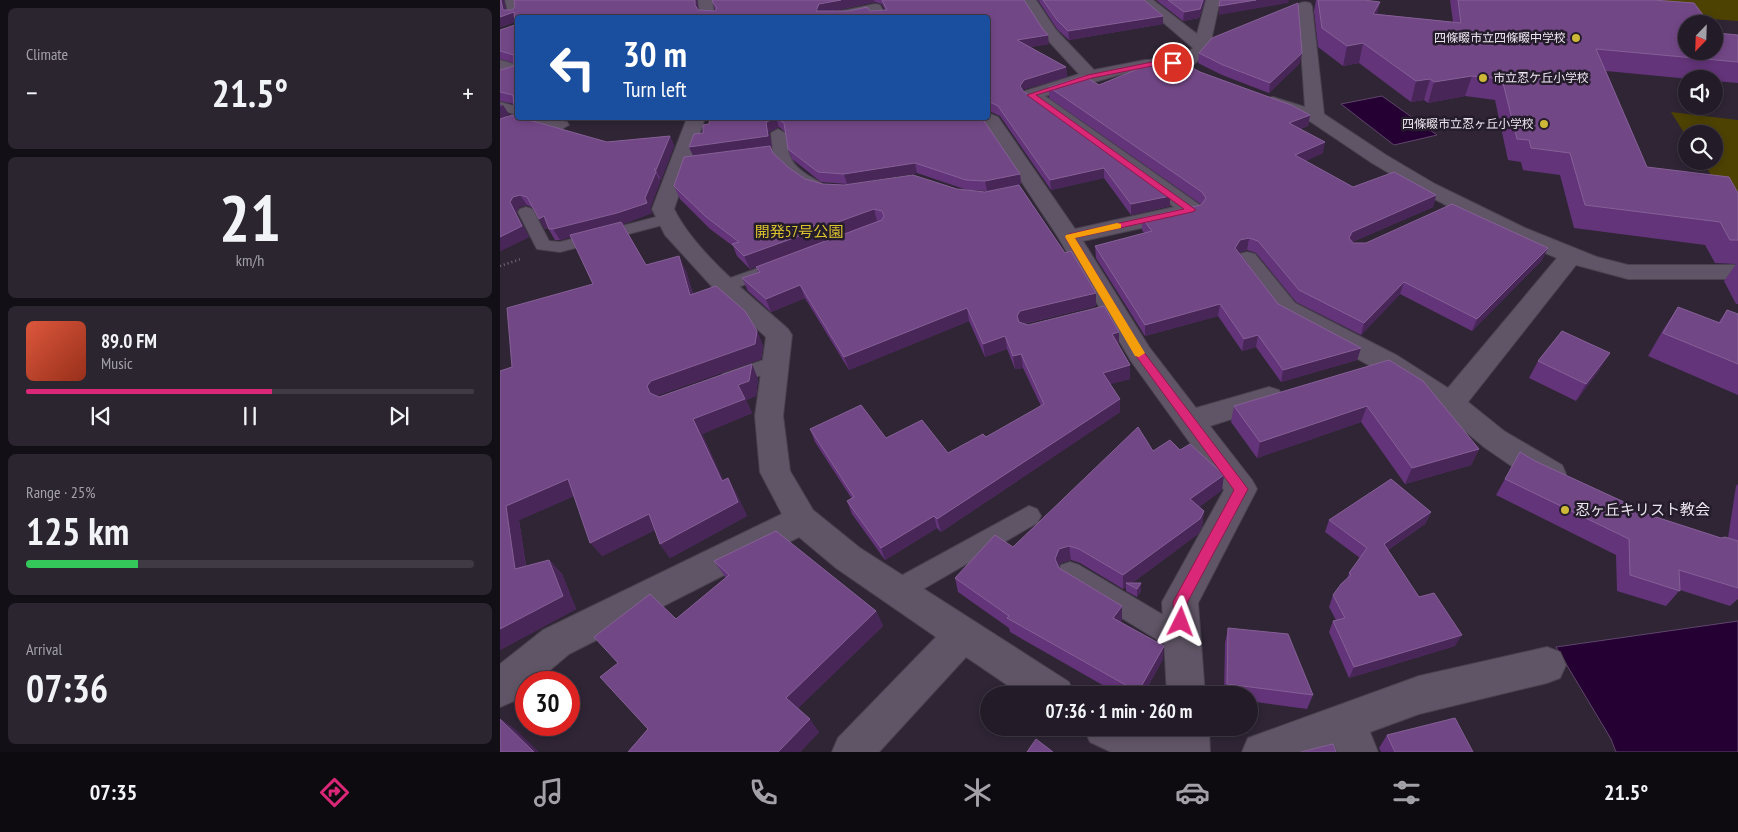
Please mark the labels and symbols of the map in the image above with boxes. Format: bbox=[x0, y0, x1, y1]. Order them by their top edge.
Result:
north arrow bbox=[1678, 15, 1722, 60]
place label: 四條畷市立四條畷中学校 bbox=[1434, 30, 1566, 45]
marker: 四條畷市立四條畷中学校 bbox=[1570, 32, 1582, 44]
pin bbox=[1152, 42, 1194, 84]
place label: 市立忍ケ丘小学校 bbox=[1493, 70, 1589, 85]
marker: 市立忍ケ丘小学校 bbox=[1477, 72, 1489, 84]
place label: 四條畷市立忍ヶ丘小学校 bbox=[1402, 116, 1534, 131]
marker: 四條畷市立忍ヶ丘小学校 bbox=[1538, 118, 1550, 130]
park label: 開発57号公園 bbox=[755, 222, 843, 241]
place label: 忍ヶ丘キリスト教会 bbox=[1575, 500, 1710, 519]
marker: 忍ヶ丘キリスト教会 bbox=[1559, 504, 1571, 516]
position arrow bbox=[1154, 595, 1206, 647]
speed limit sign: 30 bbox=[515, 671, 580, 736]

